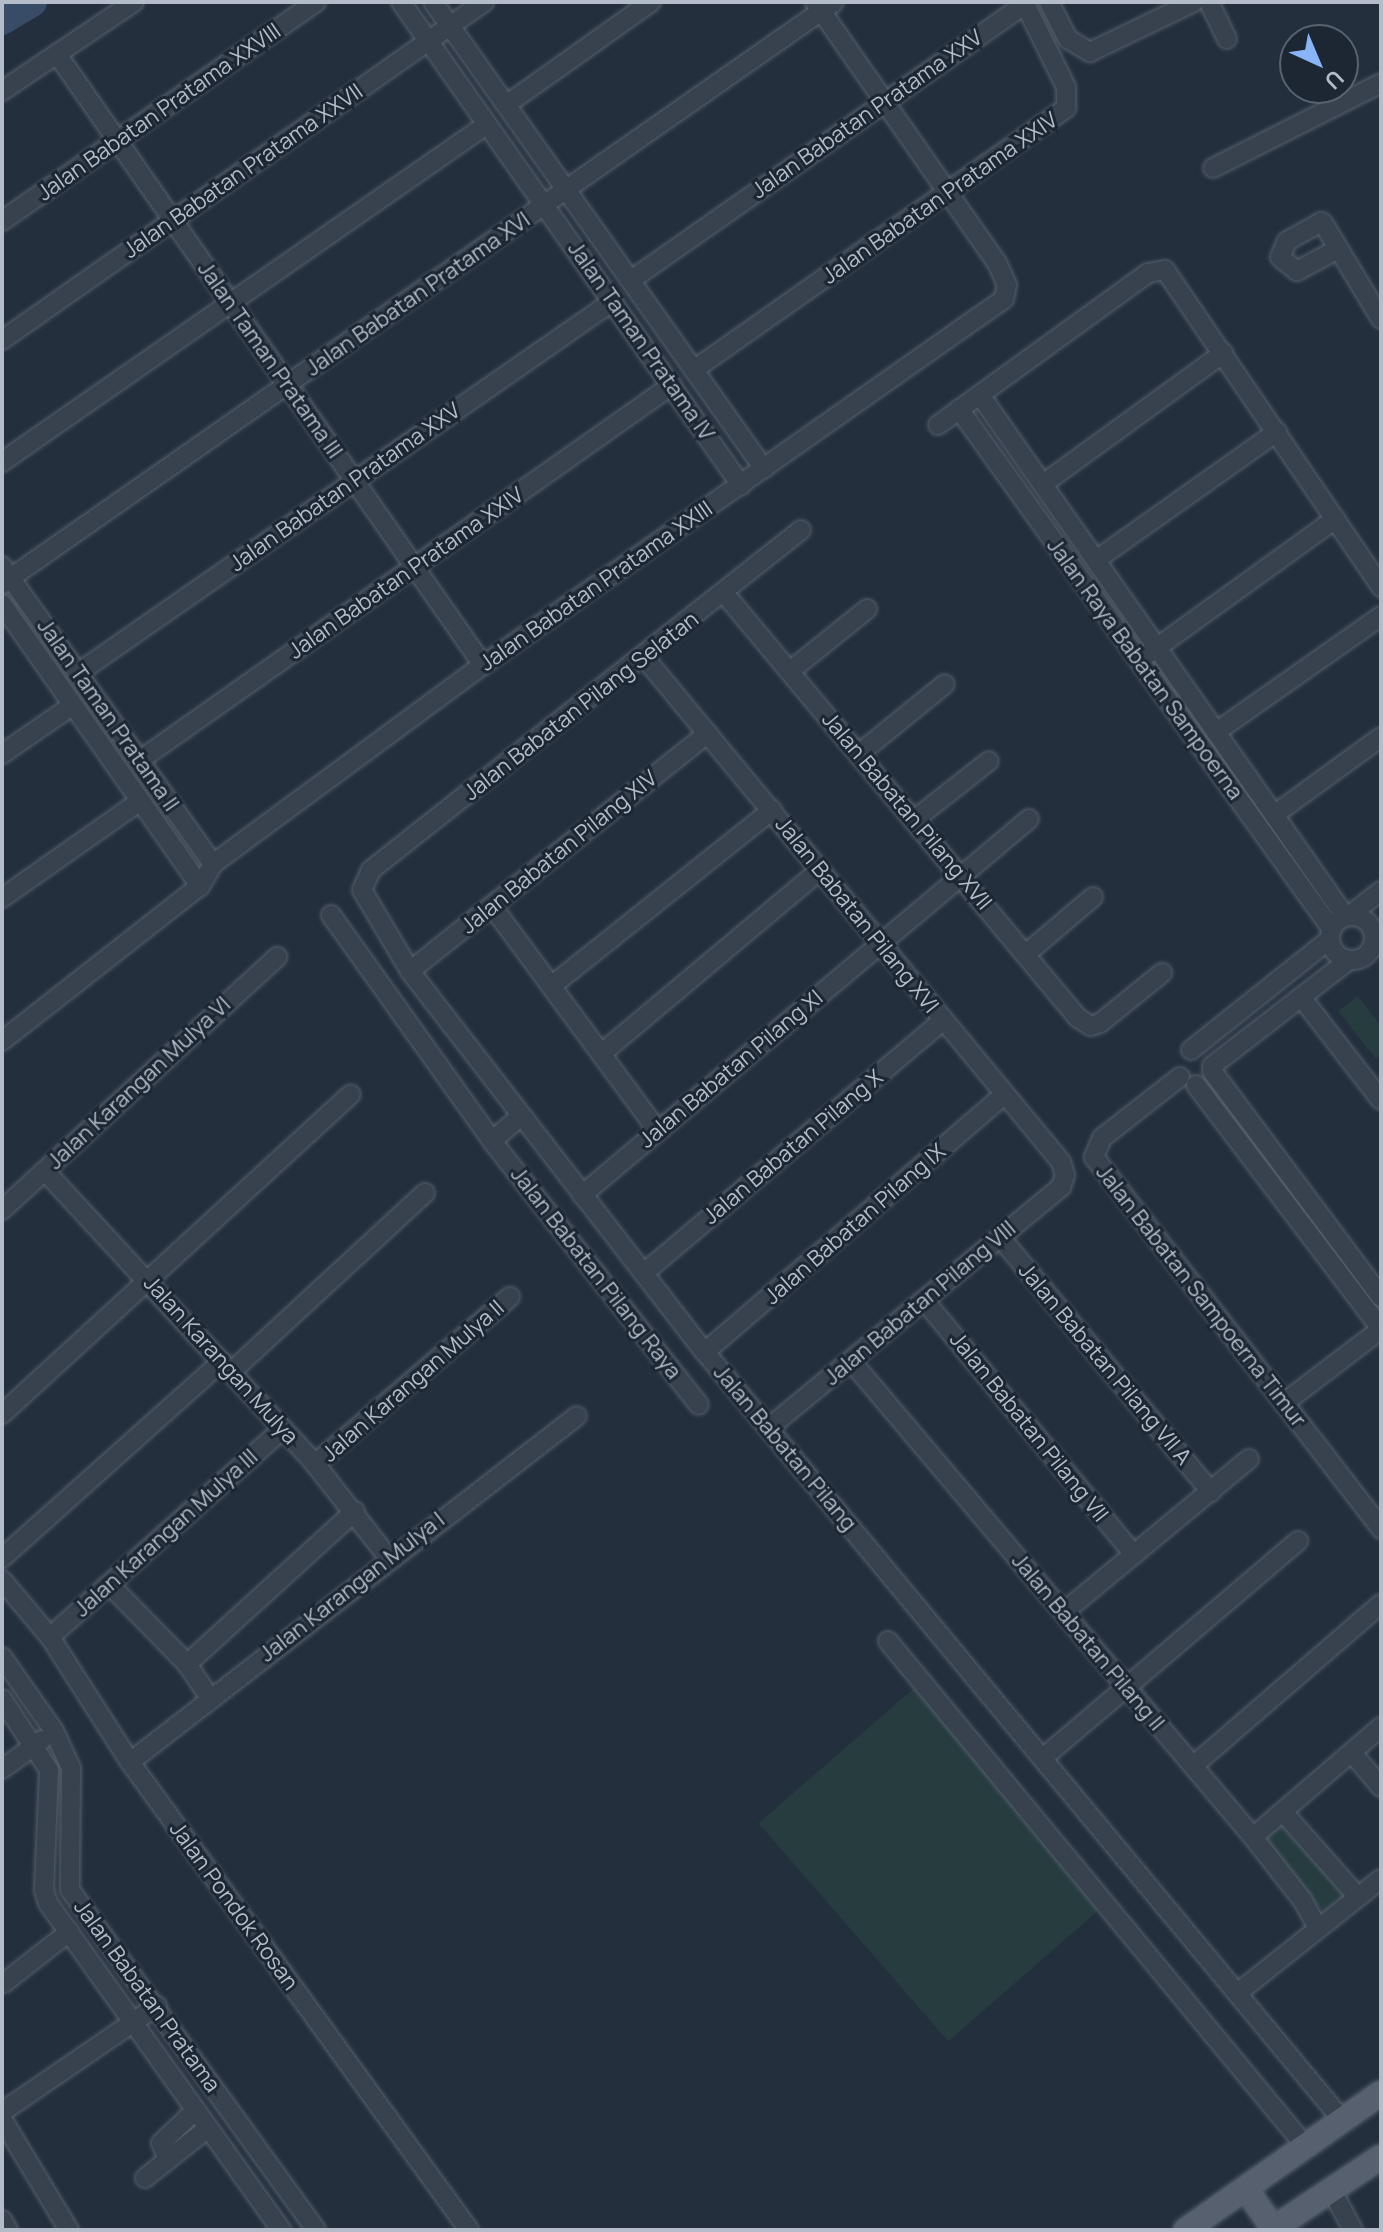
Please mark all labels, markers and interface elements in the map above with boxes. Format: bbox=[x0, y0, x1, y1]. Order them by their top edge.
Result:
street label: Jalan Babatan Pratama XXVIII bbox=[32, 18, 286, 206]
street label: Jalan Babatan Pratama XXV bbox=[746, 24, 988, 204]
north arrow bbox=[1279, 24, 1359, 104]
text: U bbox=[1318, 64, 1350, 96]
street label: Jalan Babatan Pratama XXVII bbox=[118, 78, 368, 264]
street label: Jalan Babatan Pratama XXIV bbox=[817, 107, 1063, 289]
street label: Jalan Babatan Pratama XVI bbox=[301, 206, 535, 382]
street label: Jalan Taman Pratama IV bbox=[562, 236, 720, 446]
street label: Jalan Taman Pratama III bbox=[192, 257, 348, 463]
street label: Jalan Babatan Pratama XXV bbox=[224, 397, 466, 577]
street label: Jalan Babatan Pratama XXIV bbox=[283, 482, 529, 664]
street label: Jalan Babatan Pratama XXIII bbox=[475, 495, 717, 677]
street label: Jalan Raya Babatan Sampoerna bbox=[1041, 533, 1249, 805]
street label: Jalan Babatan Pilang Selatan bbox=[458, 606, 704, 806]
street label: Jalan Taman Pratama II bbox=[32, 614, 184, 816]
street label: Jalan Babatan Pilang XVII bbox=[817, 707, 997, 915]
street label: Jalan Babatan Pilang XIV bbox=[456, 765, 662, 939]
street label: Jalan Babatan Pilang XVI bbox=[770, 812, 944, 1018]
street label: Jalan Babatan Pilang XI bbox=[634, 985, 828, 1153]
street label: Jalan Karangan Mulya VI bbox=[42, 991, 236, 1175]
street label: Jalan Babatan Pilang X bbox=[698, 1064, 888, 1230]
street label: Jalan Babatan Pilang IX bbox=[759, 1138, 951, 1310]
street label: Jalan Babatan Sampoerna Timur bbox=[1090, 1160, 1312, 1432]
street label: Jalan Babatan Pilang Raya bbox=[505, 1162, 687, 1384]
street label: Jalan Babatan Pilang VIII bbox=[819, 1215, 1021, 1391]
street label: Jalan Babatan Pilang VII A bbox=[1013, 1258, 1197, 1470]
street label: Jalan Karangan Mulya bbox=[138, 1270, 304, 1450]
street label: Jalan Karangan Mulya II bbox=[317, 1295, 509, 1467]
street label: Jalan Babatan Pilang VII bbox=[944, 1327, 1114, 1527]
street label: Jalan Babatan Pilang bbox=[708, 1360, 862, 1536]
street label: Jalan Karangan Mulya III bbox=[69, 1444, 263, 1622]
street label: Jalan Karangan Mulya I bbox=[254, 1507, 450, 1667]
street label: Jalan Babatan Pilang II bbox=[1006, 1548, 1170, 1736]
street label: Jalan Pondok Rosan bbox=[164, 1817, 304, 1995]
street label: Jalan Babatan Pratama bbox=[68, 1895, 226, 2097]

